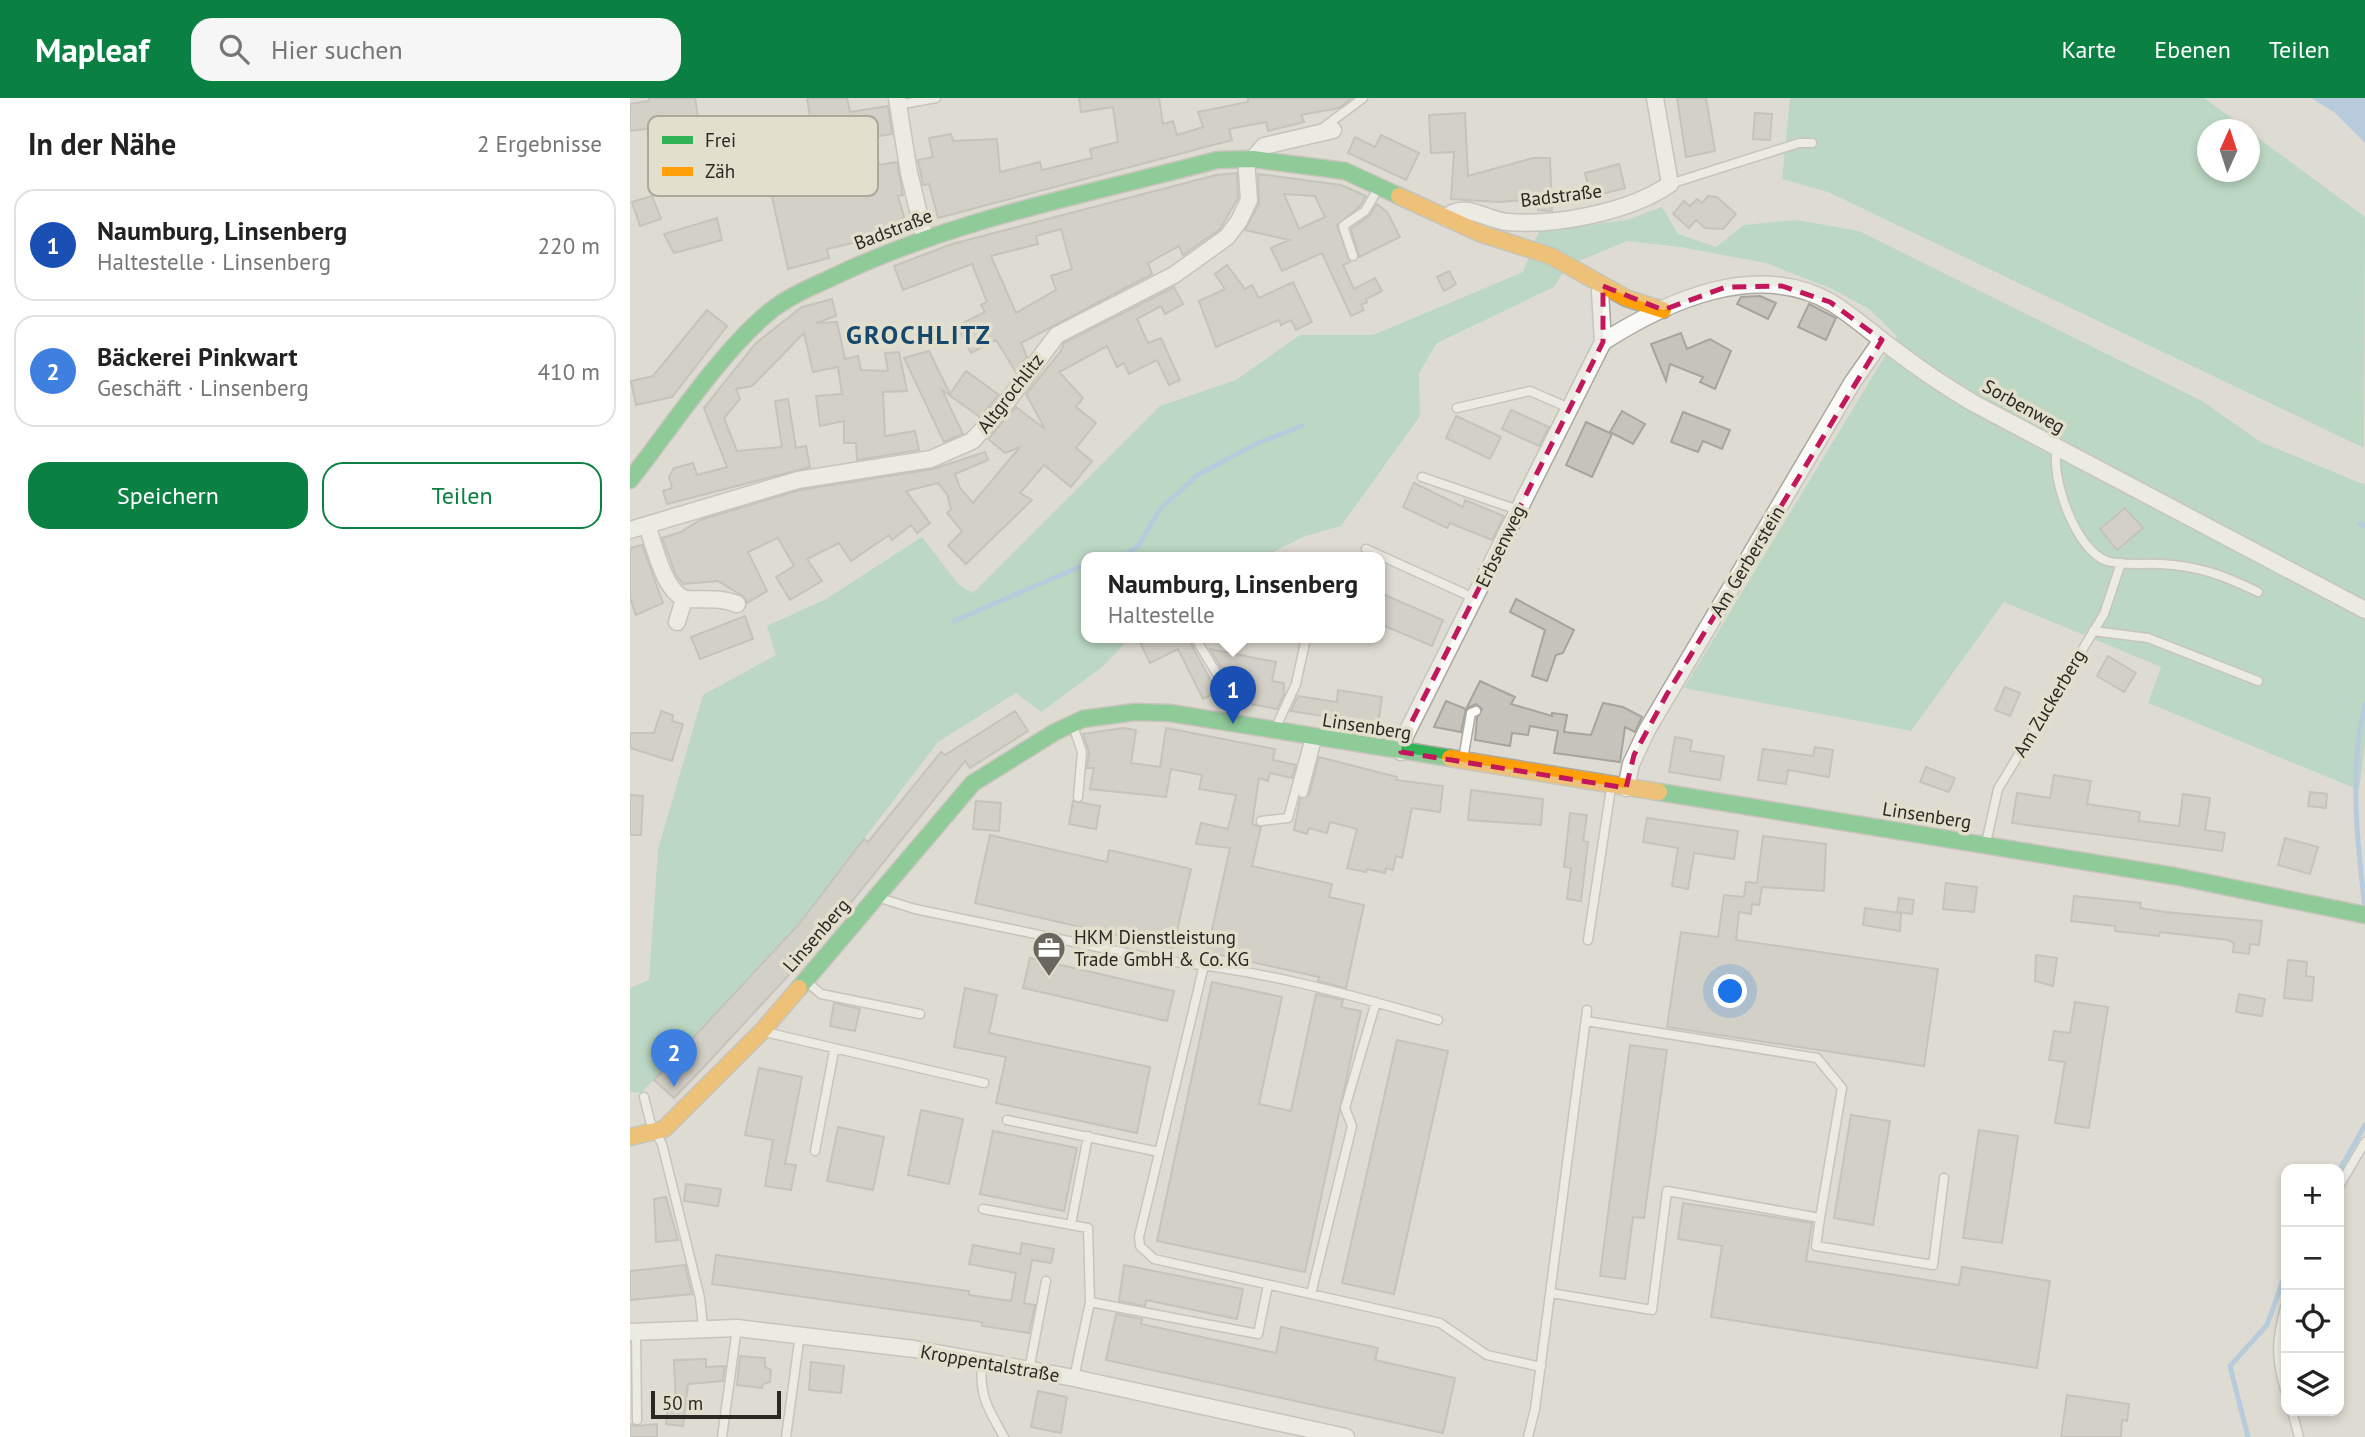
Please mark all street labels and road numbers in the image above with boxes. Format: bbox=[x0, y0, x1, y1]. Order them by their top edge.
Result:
street label: Badstraße bbox=[1519, 178, 1603, 212]
street label: Badstraße bbox=[850, 203, 936, 255]
street label: Altgrochlitz bbox=[972, 348, 1048, 438]
street label: Sorbenweg bbox=[1979, 374, 2069, 438]
street label: Erbsenweg bbox=[1470, 501, 1530, 591]
street label: Am Gerberstein bbox=[1704, 501, 1790, 621]
street label: Am Zuckerberg bbox=[2007, 645, 2091, 761]
street label: Linsenberg bbox=[1321, 707, 1413, 745]
street label: Linsenberg bbox=[1881, 796, 1973, 834]
street label: Linsenberg bbox=[777, 893, 855, 977]
street label: Kroppentalstraße bbox=[919, 1339, 1061, 1387]

